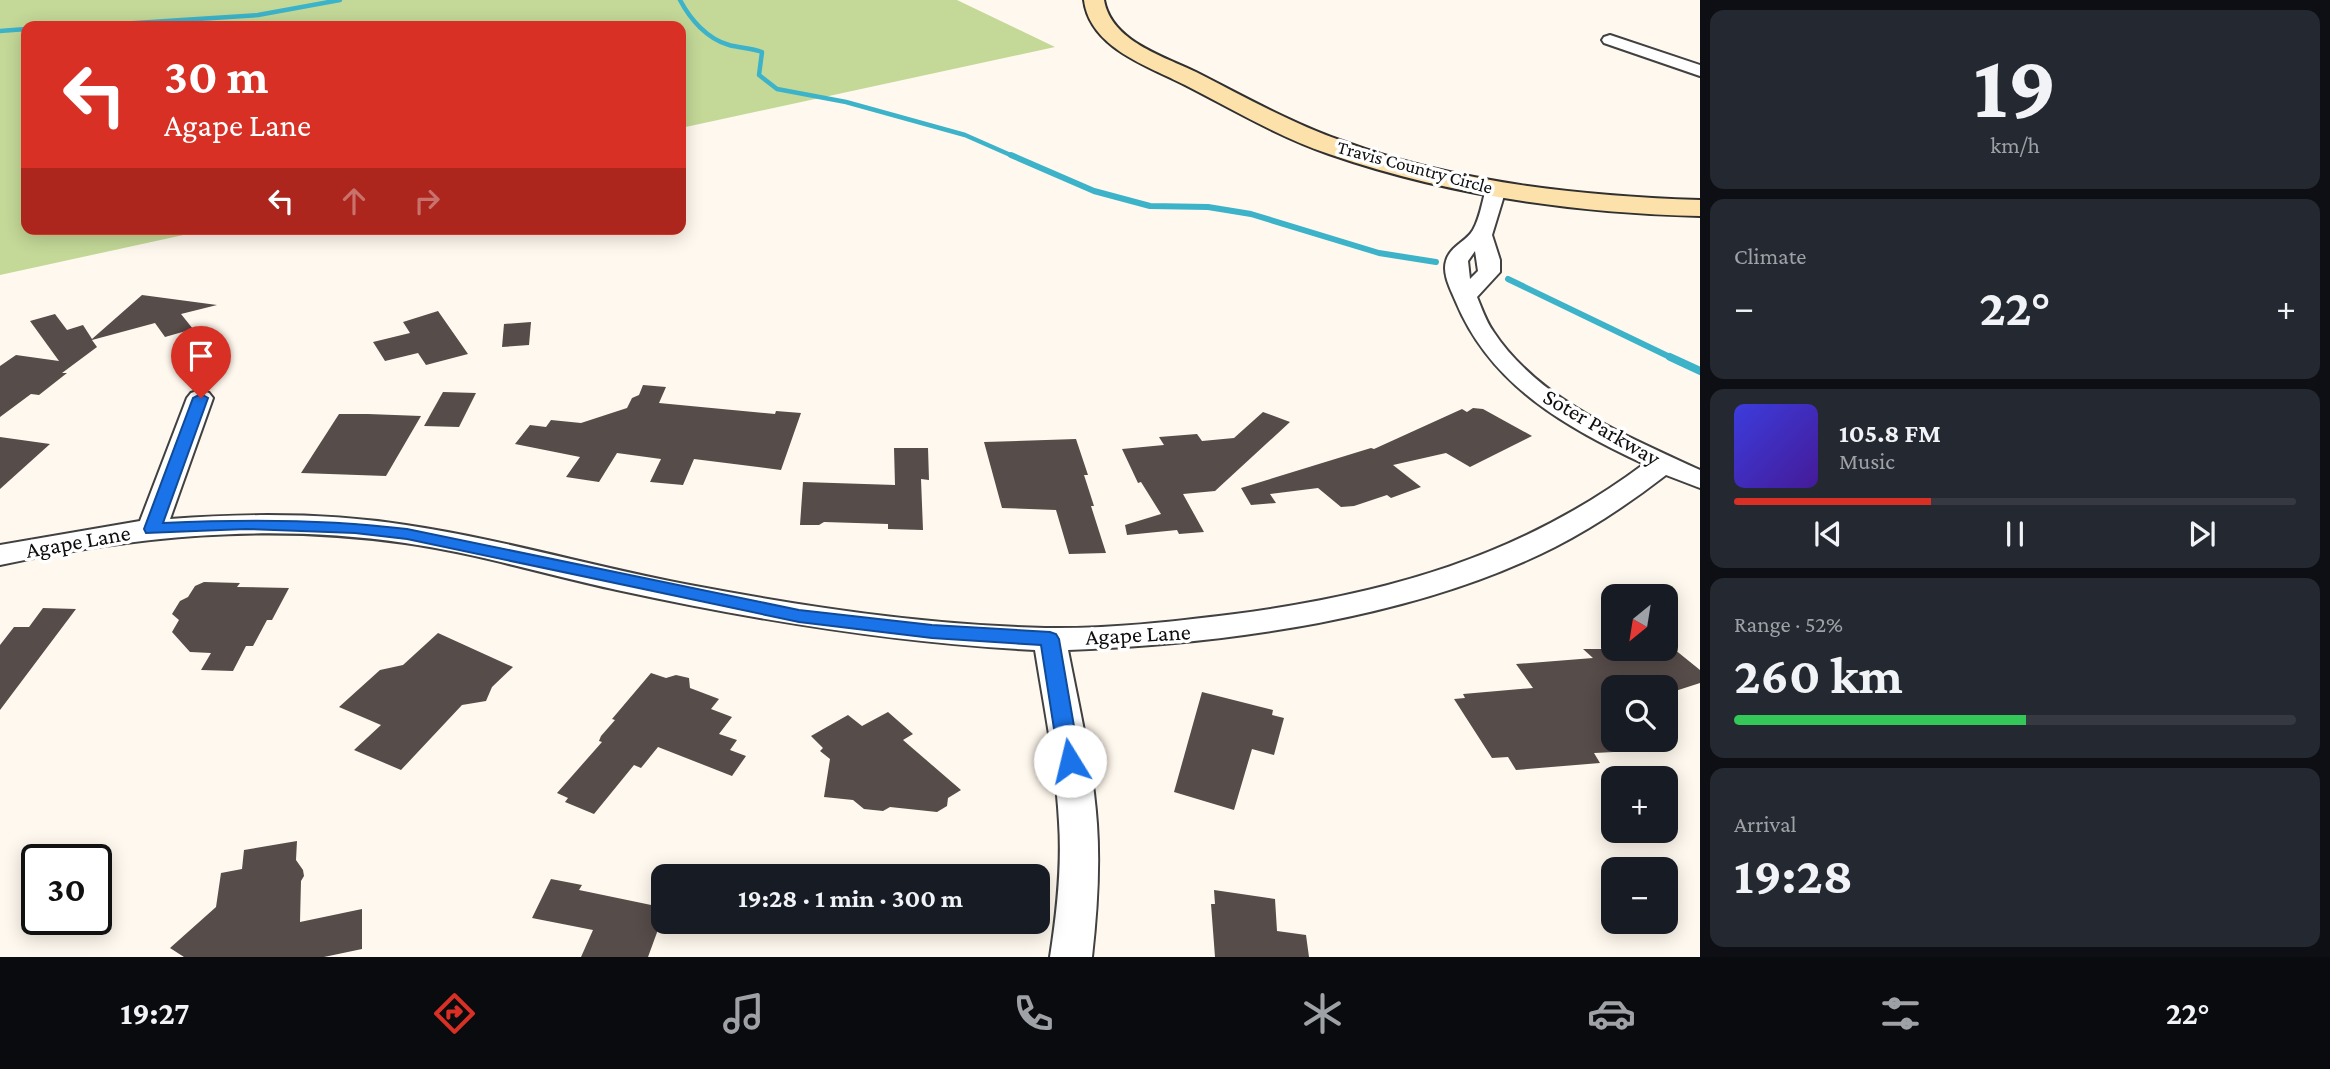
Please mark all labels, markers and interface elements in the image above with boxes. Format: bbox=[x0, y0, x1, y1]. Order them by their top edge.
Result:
text: 19 bbox=[1973, 35, 2057, 137]
icon: left bbox=[49, 49, 140, 140]
text: 30 m bbox=[164, 49, 269, 104]
text: Agape Lane bbox=[164, 107, 311, 143]
text: km/h bbox=[1990, 132, 2040, 158]
street label: Travis Country Circle bbox=[1335, 136, 1495, 198]
icon: left bbox=[262, 182, 300, 220]
icon: ahead bbox=[335, 182, 373, 220]
icon: right bbox=[408, 182, 446, 220]
text: Climate bbox=[1734, 243, 1806, 269]
text: 22° bbox=[1979, 278, 2051, 336]
text: − bbox=[1734, 286, 1754, 328]
text: + bbox=[2276, 286, 2296, 328]
pin bbox=[171, 326, 231, 398]
icon: arrive bbox=[182, 337, 220, 375]
street label: Soter Parkway bbox=[1539, 383, 1665, 471]
text: 105.8 FM bbox=[1839, 419, 1941, 448]
text: Music bbox=[1839, 448, 1895, 474]
icon: previous bbox=[1809, 515, 1847, 553]
icon: pause bbox=[1996, 515, 2034, 553]
icon: next bbox=[2183, 515, 2221, 553]
street label: Agape Lane bbox=[24, 519, 132, 563]
north arrow bbox=[1601, 584, 1678, 662]
map controls bbox=[1601, 584, 1678, 934]
text: Range · 52% bbox=[1734, 611, 1843, 637]
street label: Agape Lane bbox=[1085, 618, 1191, 650]
text: 260 km bbox=[1734, 646, 1903, 704]
button: search bbox=[1601, 675, 1678, 752]
position arrow bbox=[1033, 724, 1107, 798]
button: + bbox=[1601, 766, 1678, 843]
text: Arrival bbox=[1734, 811, 1797, 837]
speed limit sign: 30 bbox=[21, 844, 112, 935]
text: 19:28 bbox=[1734, 846, 1853, 904]
button: − bbox=[1601, 857, 1678, 934]
text: 19:28 · 1 min · 300 m bbox=[738, 884, 963, 913]
icon: directions bbox=[430, 989, 479, 1038]
icon: music bbox=[719, 989, 768, 1038]
icon: phone bbox=[1009, 989, 1058, 1038]
icon: climate bbox=[1298, 989, 1347, 1038]
icon: car bbox=[1587, 989, 1636, 1038]
icon: filters bbox=[1876, 989, 1925, 1038]
text: 19:27 bbox=[120, 995, 190, 1031]
text: 22° bbox=[2166, 995, 2210, 1031]

